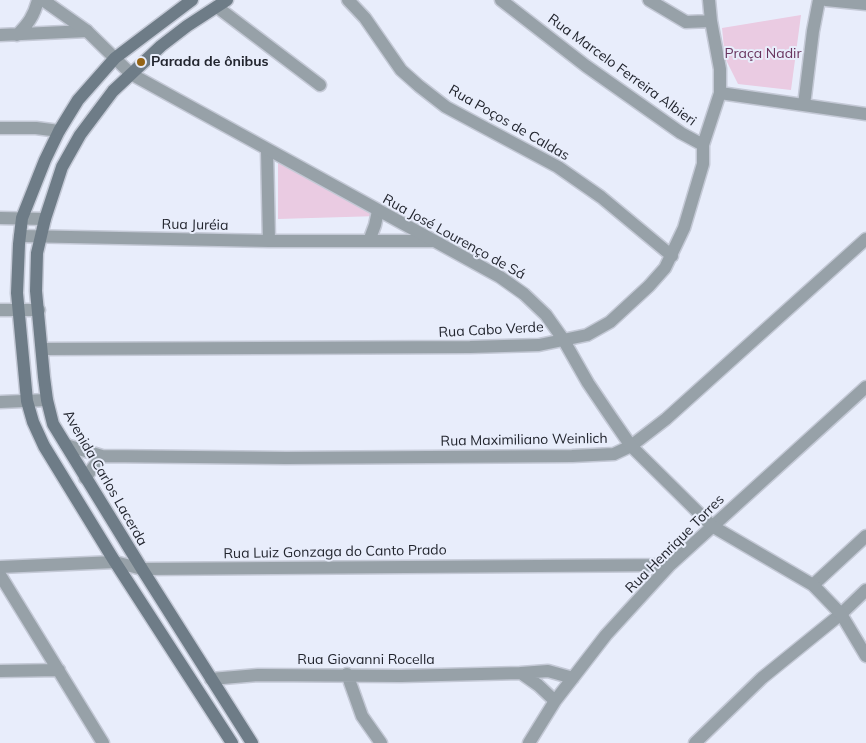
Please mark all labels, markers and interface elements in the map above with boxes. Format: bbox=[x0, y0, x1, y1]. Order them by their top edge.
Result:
street label: Rua Marcelo Ferreira Albieri bbox=[545, 11, 699, 129]
park label: Praça Nadir bbox=[725, 46, 801, 62]
place label: Parada de ônibus bbox=[151, 54, 269, 70]
marker: Parada de ônibus bbox=[135, 56, 147, 68]
street label: Rua Poços de Caldas bbox=[446, 82, 572, 164]
street label: Rua José Lourenço de Sá bbox=[380, 191, 528, 283]
street label: Rua Juréia bbox=[161, 216, 229, 234]
street label: Rua Cabo Verde bbox=[438, 319, 544, 341]
street label: Avenida Carlos Lacerda bbox=[59, 407, 151, 549]
street label: Rua Maximiliano Weinlich bbox=[440, 430, 608, 450]
street label: Rua Henrique Torres bbox=[622, 491, 728, 597]
street label: Rua Luiz Gonzaga do Canto Prado bbox=[223, 542, 447, 562]
street label: Rua Giovanni Rocella bbox=[297, 652, 435, 668]

